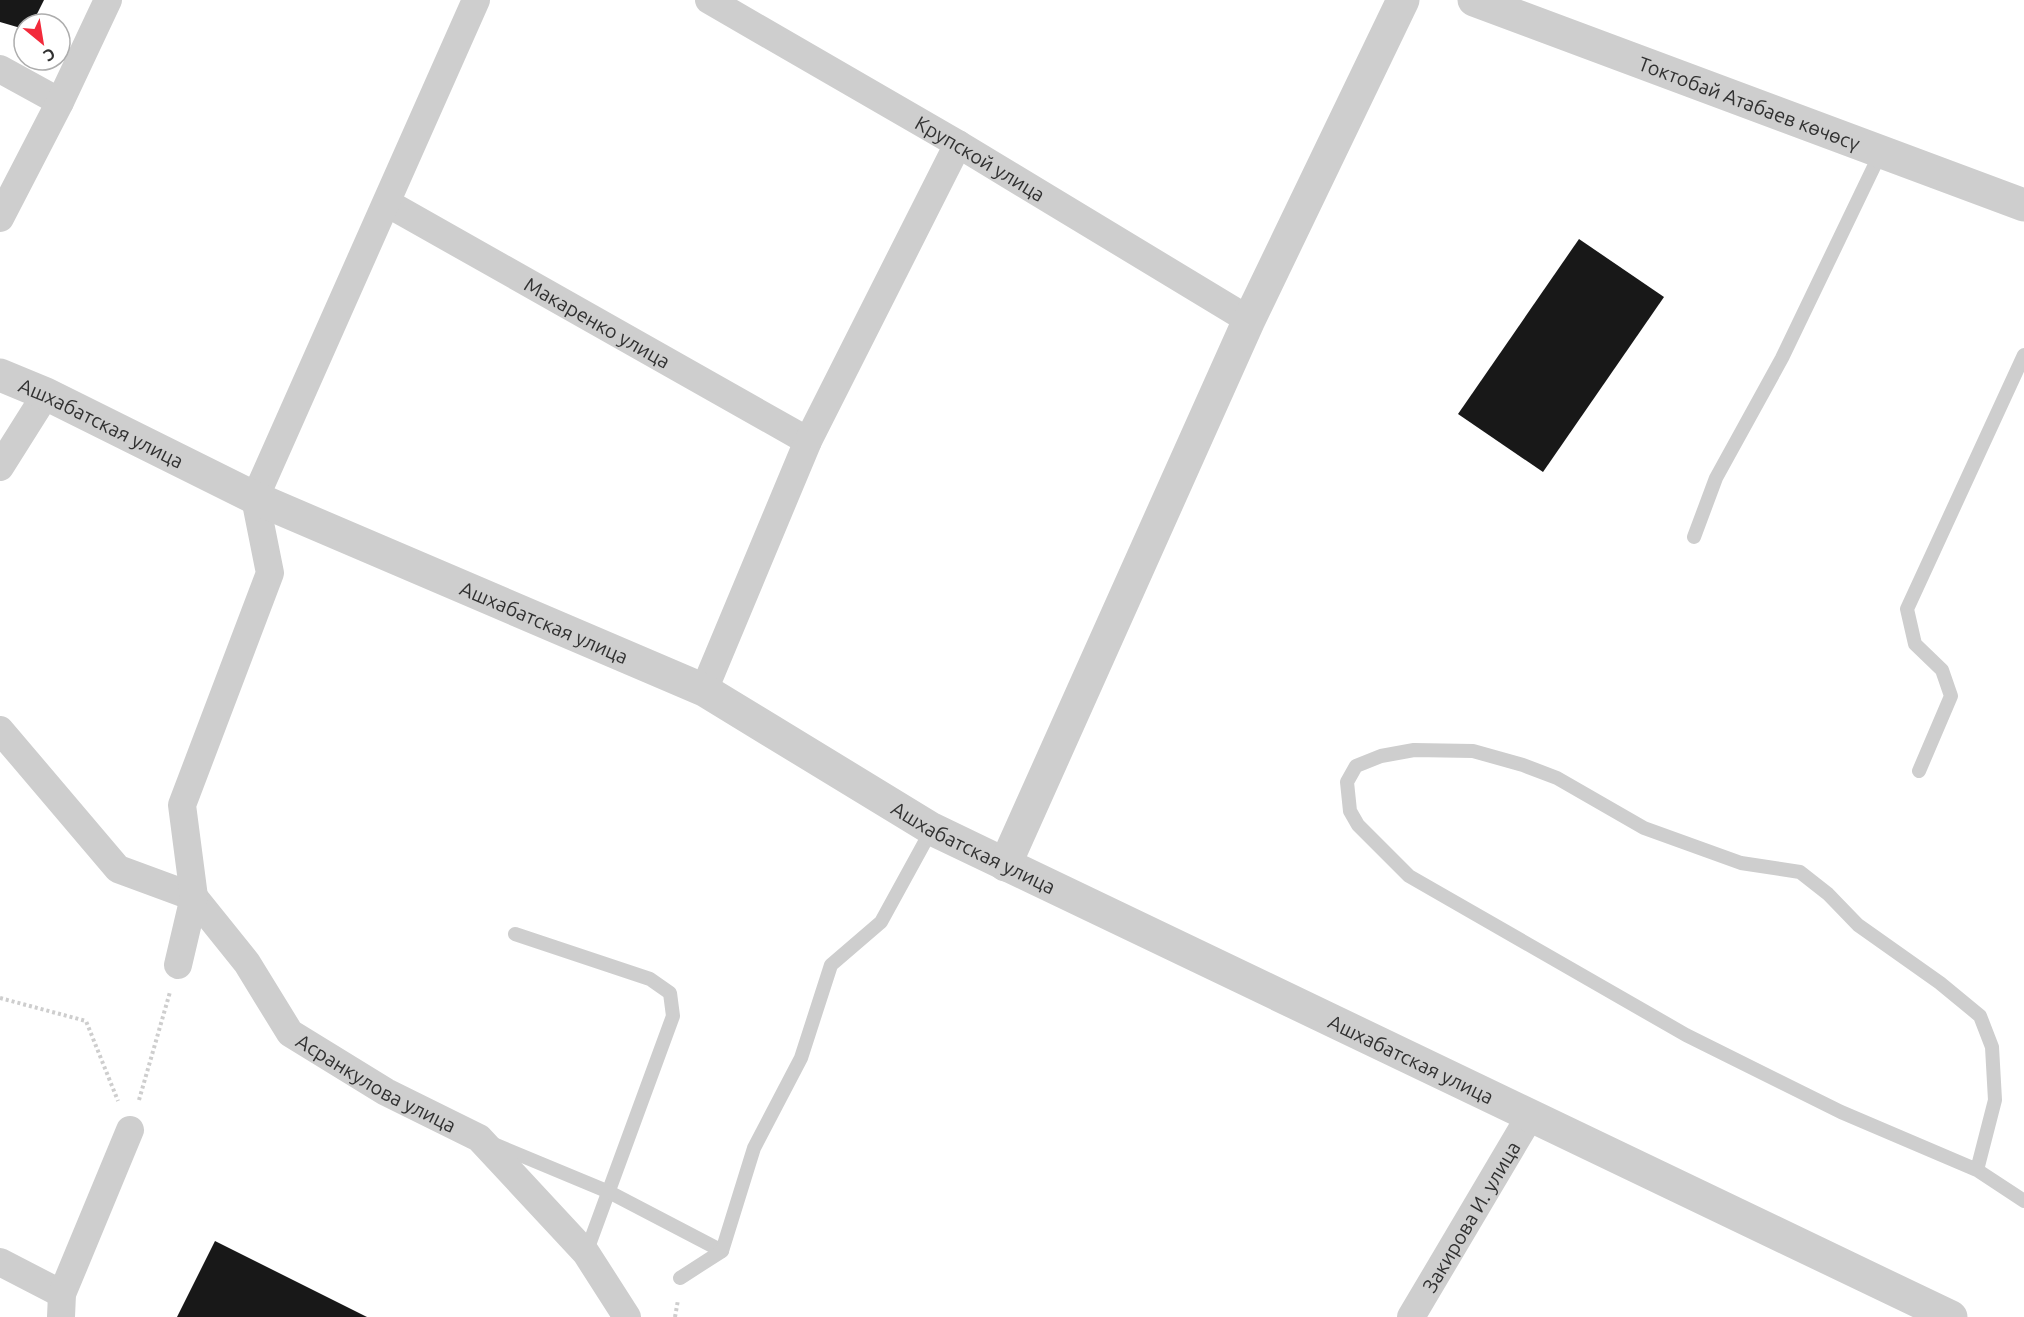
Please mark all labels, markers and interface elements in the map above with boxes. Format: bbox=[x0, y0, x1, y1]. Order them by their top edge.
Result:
north arrow bbox=[12, 12, 72, 72]
text: С bbox=[41, 45, 58, 65]
street label: Токтобай Атабаев көчөсү bbox=[1636, 51, 1864, 155]
street label: Крупской улица bbox=[911, 110, 1049, 206]
street label: Макаренко улица bbox=[521, 272, 675, 372]
street label: Ашхабатская улица bbox=[16, 373, 188, 472]
street label: Ашхабатская улица bbox=[457, 576, 632, 668]
street label: Ашхабатская улица bbox=[888, 796, 1059, 898]
street label: Ашхабатская улица bbox=[1325, 1009, 1498, 1108]
street label: Асранкулова улица bbox=[292, 1028, 460, 1136]
street label: Закирова И. улица bbox=[1417, 1137, 1524, 1296]

